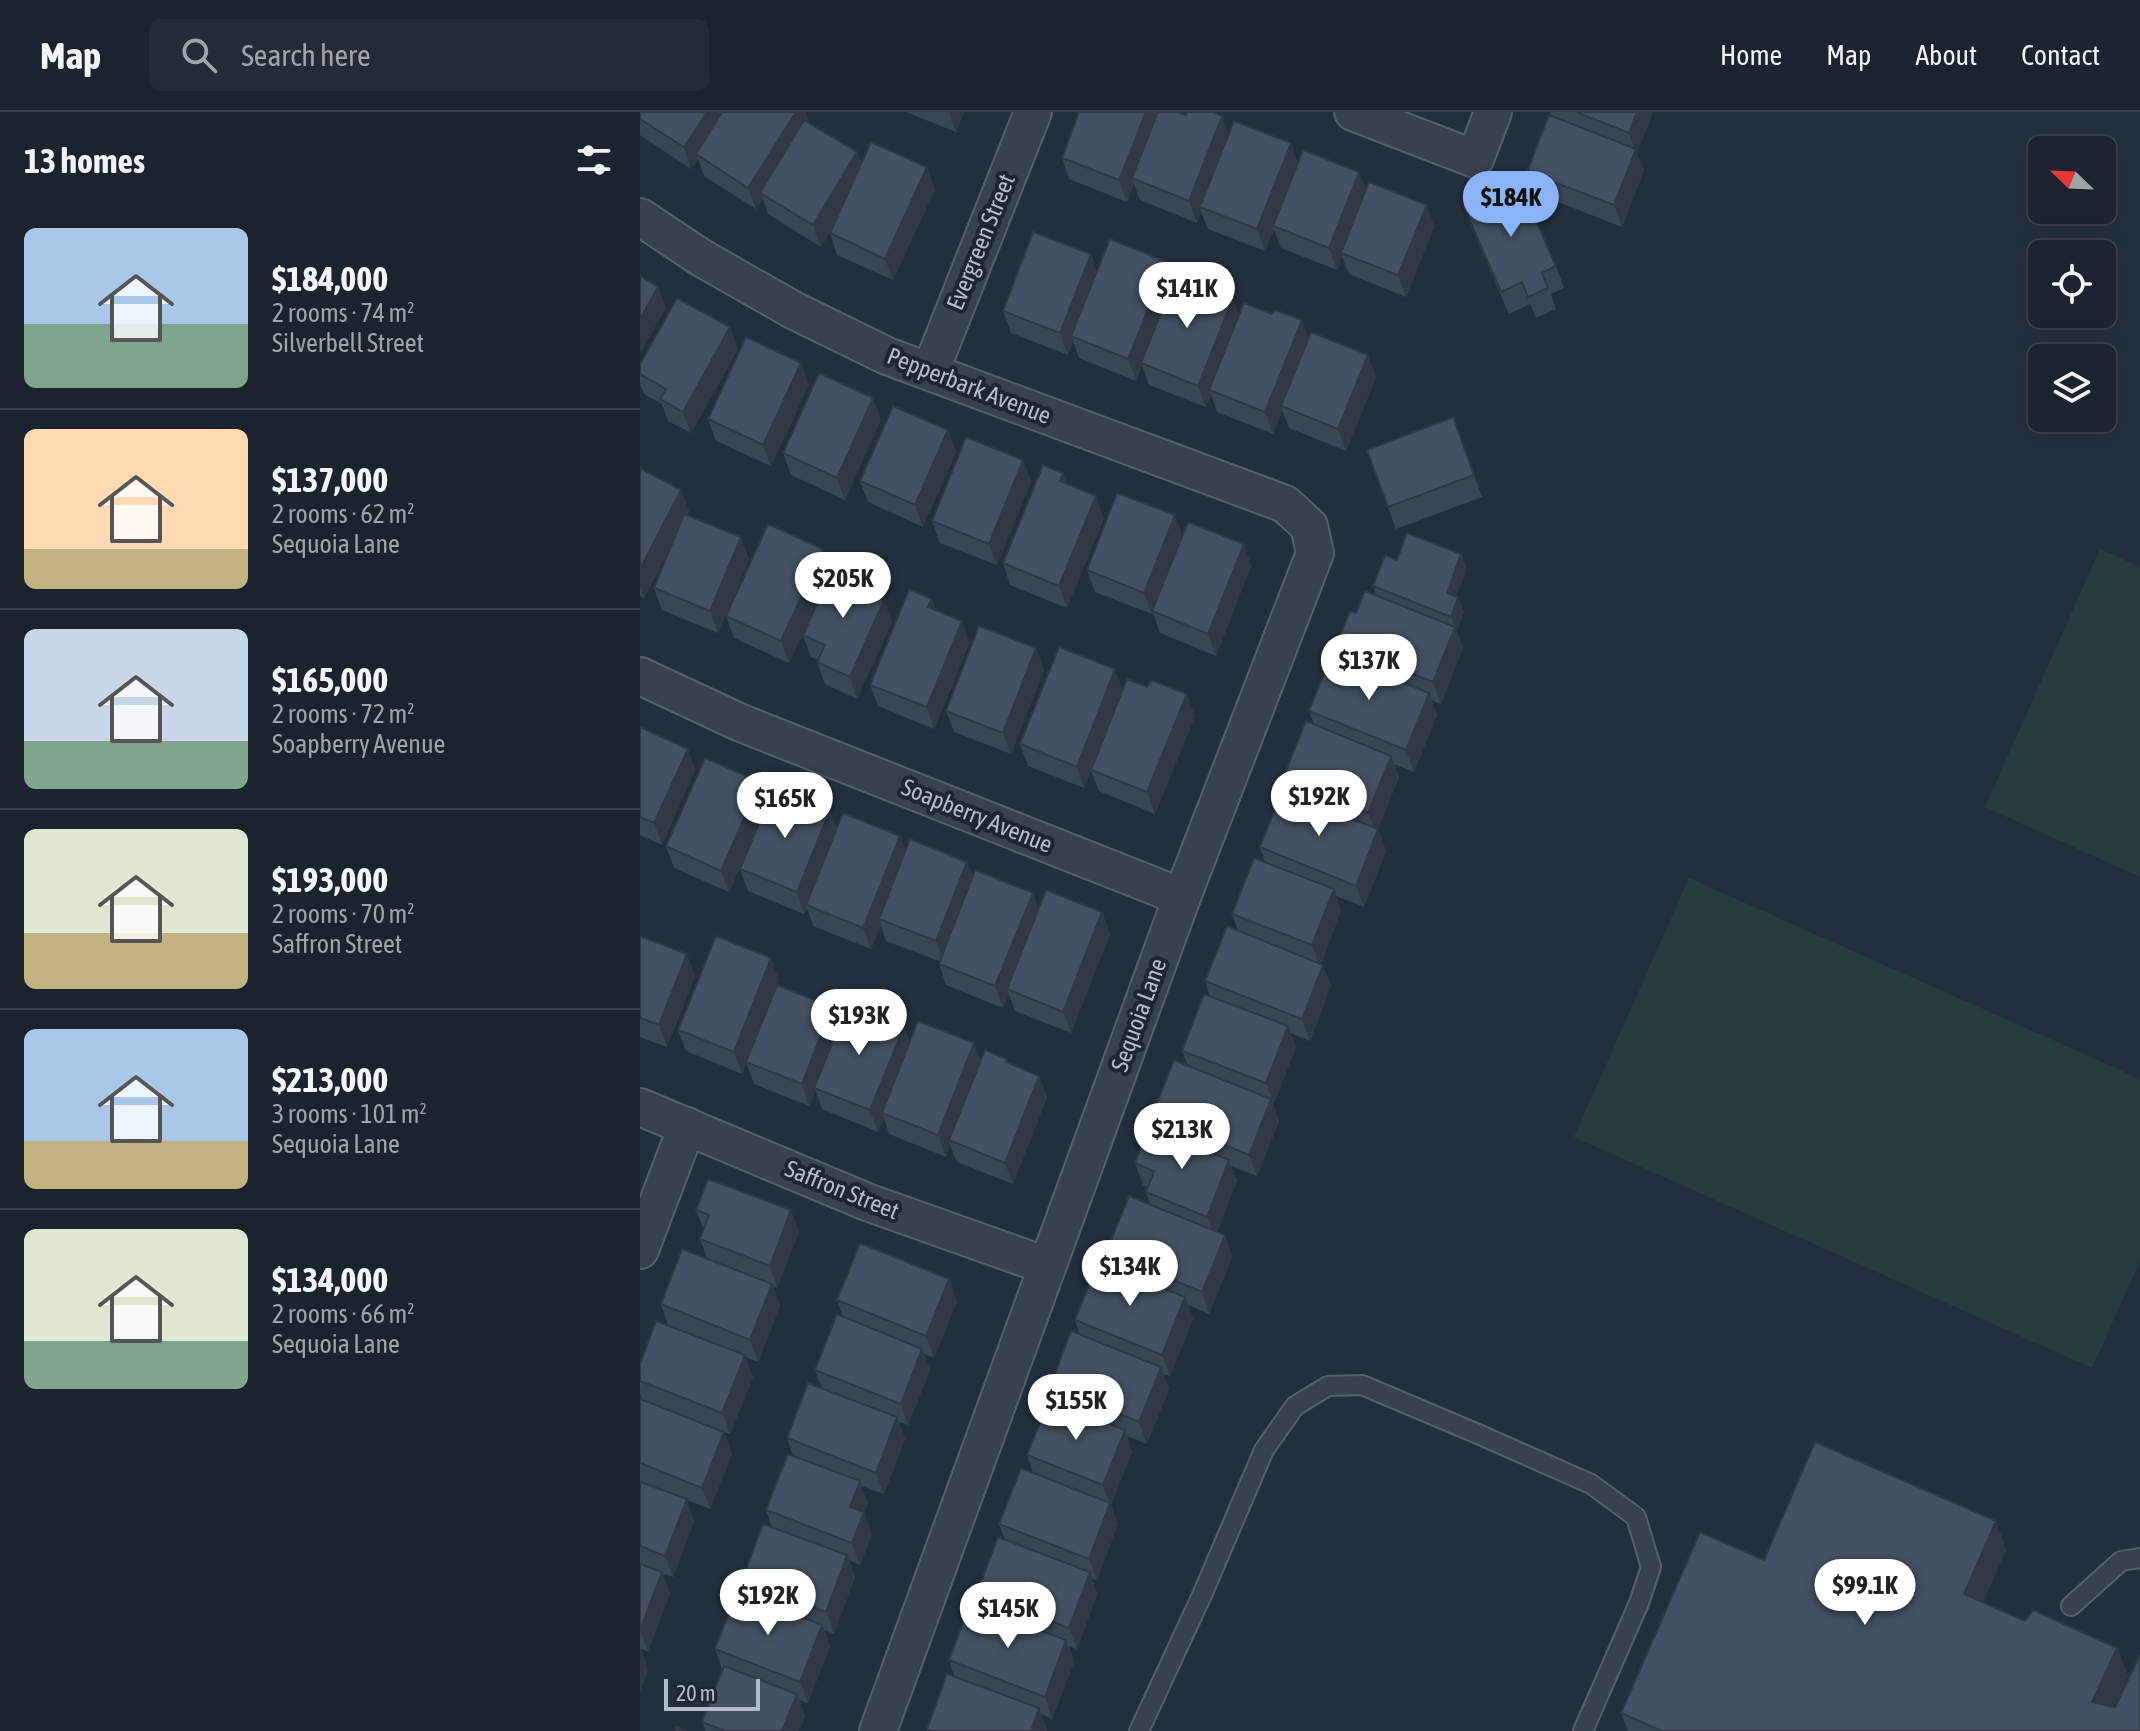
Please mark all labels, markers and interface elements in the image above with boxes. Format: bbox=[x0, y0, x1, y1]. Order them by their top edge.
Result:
search box bbox=[149, 19, 709, 91]
icon: search bbox=[177, 33, 221, 77]
text: Map bbox=[40, 34, 101, 77]
text: Search here bbox=[241, 38, 371, 72]
text: Home bbox=[1720, 39, 1782, 71]
text: Map bbox=[1826, 39, 1871, 71]
text: About bbox=[1915, 39, 1977, 71]
text: Contact bbox=[2021, 39, 2100, 71]
north arrow bbox=[2028, 136, 2116, 224]
map controls bbox=[2028, 136, 2116, 432]
icon: filters bbox=[572, 138, 616, 182]
text: 13 homes bbox=[24, 141, 145, 180]
street label: Evergreen Street bbox=[941, 170, 1020, 314]
pin: $184K bbox=[1455, 171, 1567, 239]
text: $184K bbox=[1481, 182, 1541, 212]
button: locate bbox=[2028, 240, 2116, 328]
text: $184,000 bbox=[272, 259, 388, 298]
icon: home bbox=[88, 260, 184, 356]
pin: $141K bbox=[1131, 262, 1243, 330]
text: $141K bbox=[1157, 273, 1217, 303]
text: 2 rooms · 74 m² bbox=[272, 298, 414, 328]
text: Silverbell Street bbox=[272, 328, 424, 358]
street label: Pepperbark Avenue bbox=[884, 342, 1055, 429]
button: layers bbox=[2028, 344, 2116, 432]
text: $137,000 bbox=[272, 460, 388, 499]
icon: home bbox=[88, 461, 184, 557]
text: 2 rooms · 62 m² bbox=[272, 499, 414, 529]
text: Sequoia Lane bbox=[272, 529, 400, 559]
pin: $205K bbox=[787, 552, 899, 620]
text: $205K bbox=[813, 563, 873, 593]
pin: $137K bbox=[1313, 634, 1425, 702]
text: $137K bbox=[1339, 645, 1399, 675]
text: $165,000 bbox=[272, 660, 388, 699]
icon: home bbox=[88, 661, 184, 757]
text: 2 rooms · 72 m² bbox=[272, 699, 414, 729]
text: Soapberry Avenue bbox=[272, 729, 445, 759]
pin: $192K bbox=[1263, 770, 1375, 838]
pin: $165K bbox=[729, 772, 841, 840]
street label: Soapberry Avenue bbox=[898, 773, 1056, 858]
text: $192K bbox=[1289, 781, 1349, 811]
text: $165K bbox=[755, 783, 815, 813]
text: $193,000 bbox=[272, 860, 388, 899]
icon: home bbox=[88, 861, 184, 957]
text: 2 rooms · 70 m² bbox=[272, 899, 414, 929]
text: Saffron Street bbox=[272, 929, 402, 959]
street label: Sequoia Lane bbox=[1106, 955, 1171, 1075]
pin: $193K bbox=[803, 989, 915, 1057]
text: $193K bbox=[829, 1000, 889, 1030]
text: $213,000 bbox=[272, 1060, 388, 1099]
icon: home bbox=[88, 1061, 184, 1157]
text: 3 rooms · 101 m² bbox=[272, 1099, 427, 1129]
pin: $213K bbox=[1126, 1103, 1238, 1171]
text: $213K bbox=[1152, 1114, 1212, 1144]
text: Sequoia Lane bbox=[272, 1129, 400, 1159]
street label: Saffron Street bbox=[781, 1155, 903, 1225]
pin: $134K bbox=[1074, 1240, 1186, 1308]
text: $134K bbox=[1100, 1251, 1160, 1281]
text: $134,000 bbox=[272, 1260, 388, 1299]
icon: home bbox=[88, 1261, 184, 1357]
text: 2 rooms · 66 m² bbox=[272, 1299, 414, 1329]
text: Sequoia Lane bbox=[272, 1329, 400, 1359]
pin: $155K bbox=[1020, 1374, 1132, 1442]
text: $155K bbox=[1046, 1385, 1106, 1415]
pin: $99.1K bbox=[1800, 1559, 1930, 1627]
pin: $192K bbox=[712, 1569, 824, 1637]
text: $99.1K bbox=[1833, 1570, 1897, 1600]
text: $192K bbox=[738, 1580, 798, 1610]
pin: $145K bbox=[952, 1582, 1064, 1650]
text: $145K bbox=[978, 1593, 1038, 1623]
scale bar bbox=[664, 1675, 760, 1711]
text: 20 m bbox=[676, 1680, 716, 1706]

